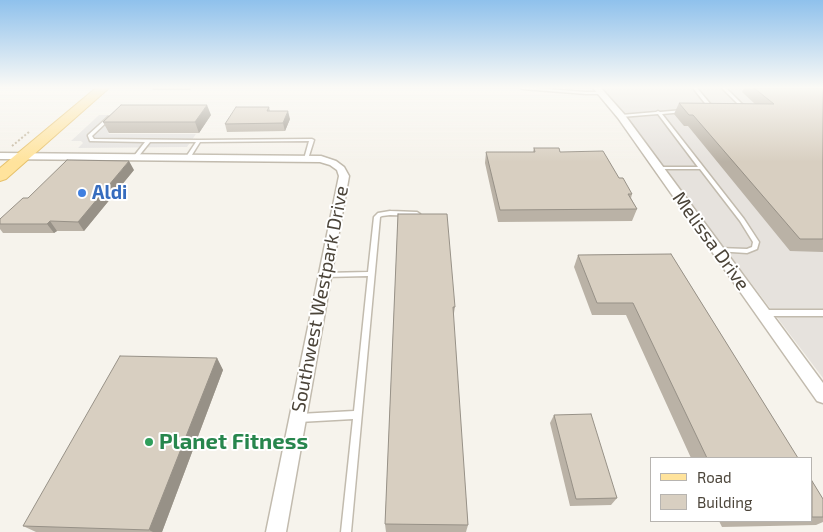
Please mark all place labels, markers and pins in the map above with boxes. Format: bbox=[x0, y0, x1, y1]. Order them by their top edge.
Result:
place label: Aldi bbox=[92, 182, 127, 204]
marker: Aldi bbox=[76, 187, 88, 199]
place label: Planet Fitness bbox=[159, 429, 308, 455]
marker: Planet Fitness bbox=[143, 436, 155, 448]

